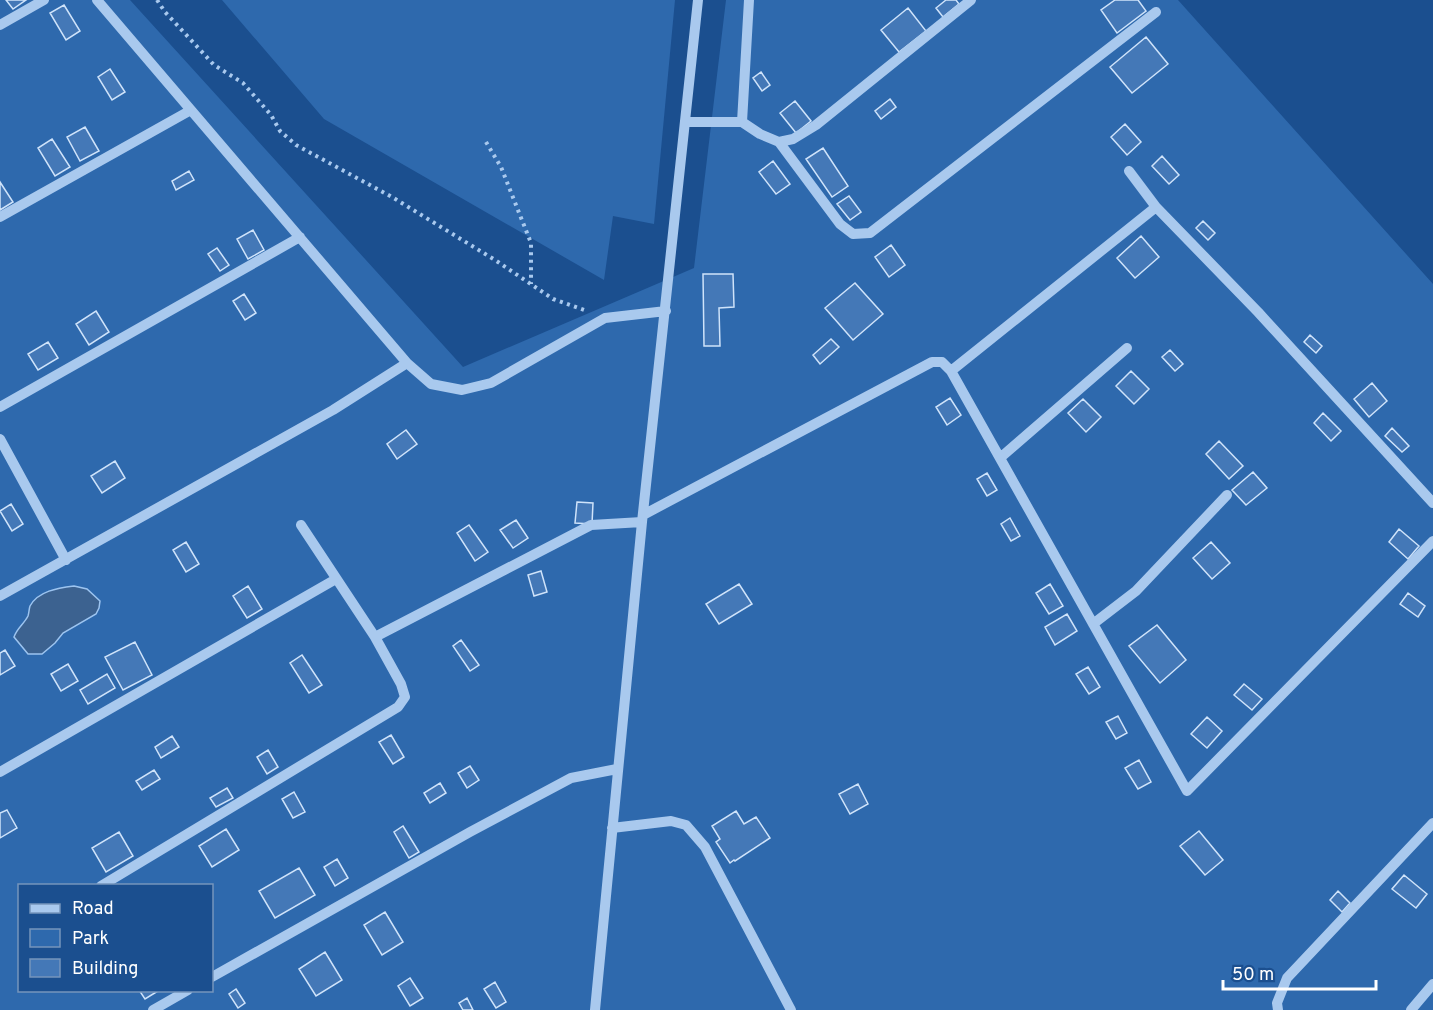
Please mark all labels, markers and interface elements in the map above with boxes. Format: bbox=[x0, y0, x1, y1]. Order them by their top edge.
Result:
legend bbox=[18, 884, 213, 992]
text: Road bbox=[72, 898, 114, 921]
text: Park bbox=[72, 928, 109, 951]
scale bar bbox=[1223, 953, 1376, 991]
text: Building bbox=[72, 958, 138, 981]
text: 50 m bbox=[1232, 964, 1274, 987]

